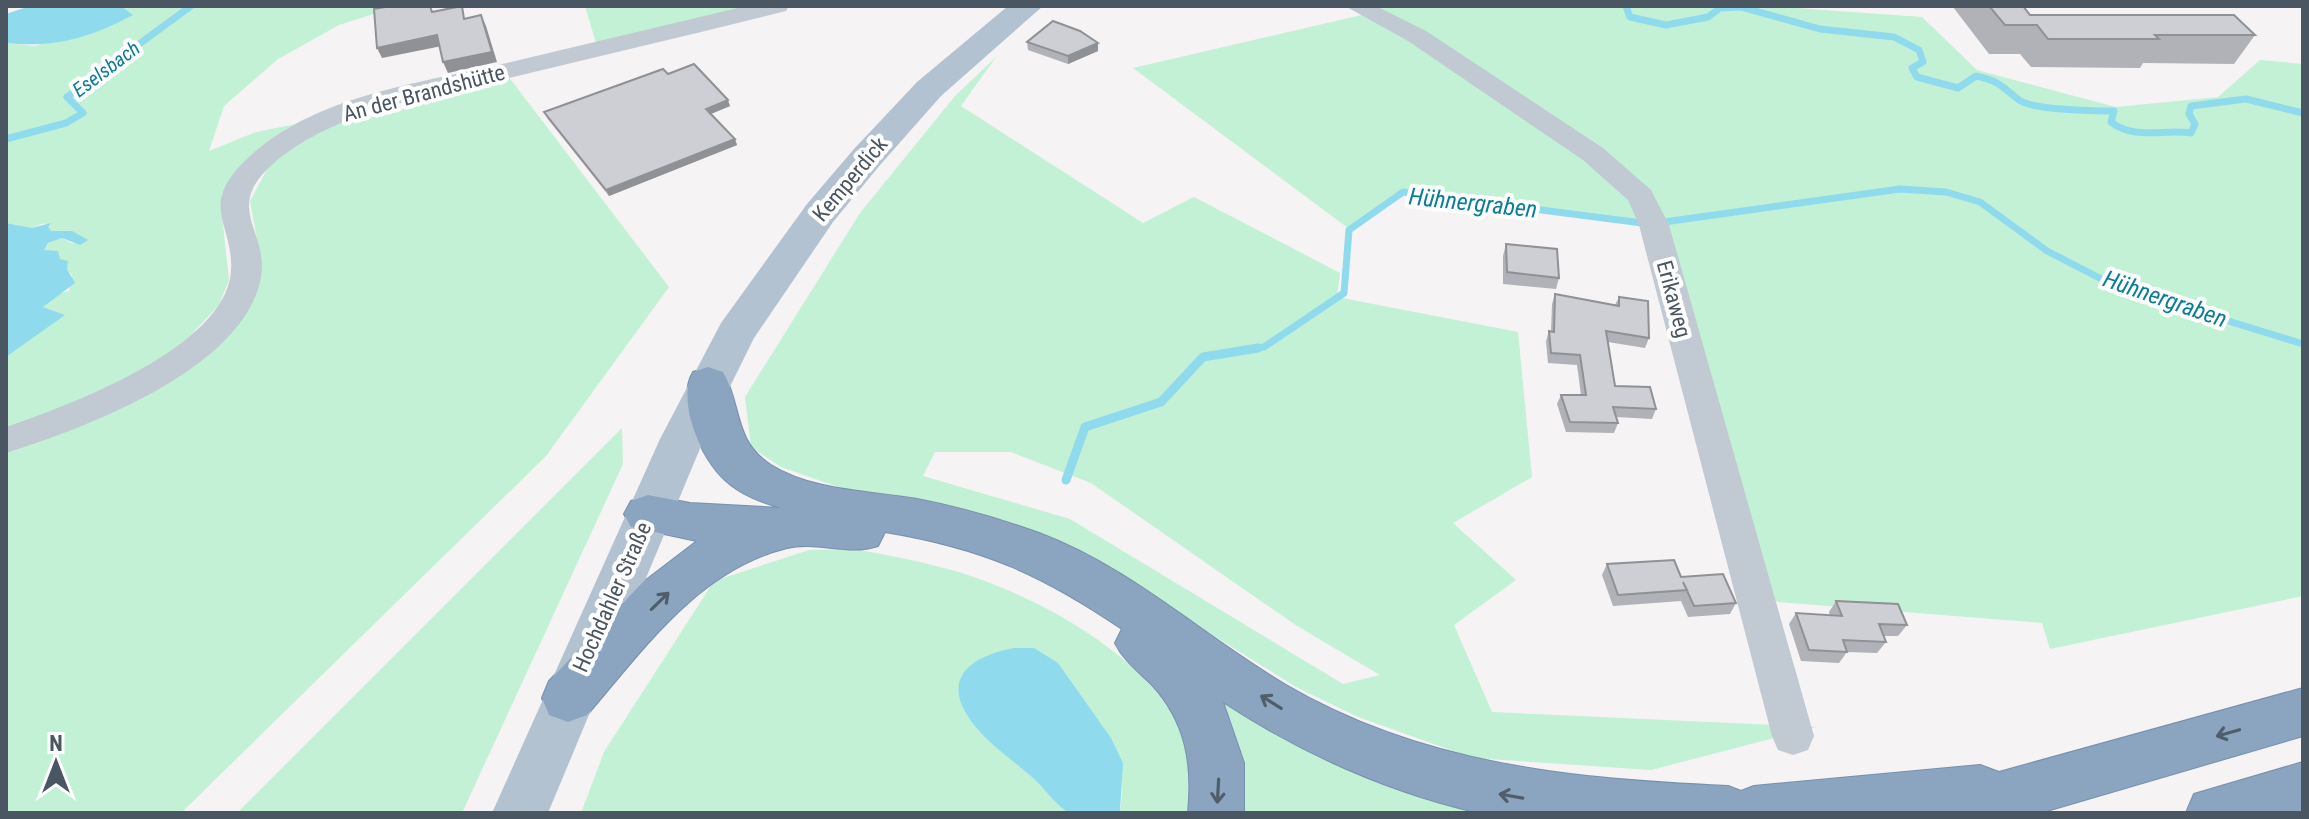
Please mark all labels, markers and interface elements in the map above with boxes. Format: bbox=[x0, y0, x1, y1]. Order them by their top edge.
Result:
water label: Eselsbach bbox=[68, 36, 144, 102]
street label: An der Brandshütte bbox=[340, 59, 508, 127]
street label: Kemperdick bbox=[808, 132, 893, 226]
water label: Hühnergraben bbox=[1407, 182, 1539, 224]
street label: Erikaweg bbox=[1652, 258, 1696, 340]
water label: Hühnergraben bbox=[2100, 265, 2230, 333]
street label: Hochdahler Straße bbox=[568, 518, 656, 676]
one-way arrow bbox=[650, 591, 670, 610]
one-way arrow bbox=[1260, 694, 1283, 710]
north arrow bbox=[16, 723, 96, 803]
one-way arrow bbox=[2215, 726, 2241, 741]
text: N bbox=[49, 731, 63, 756]
one-way arrow bbox=[1210, 777, 1225, 804]
one-way arrow bbox=[1499, 787, 1525, 802]

